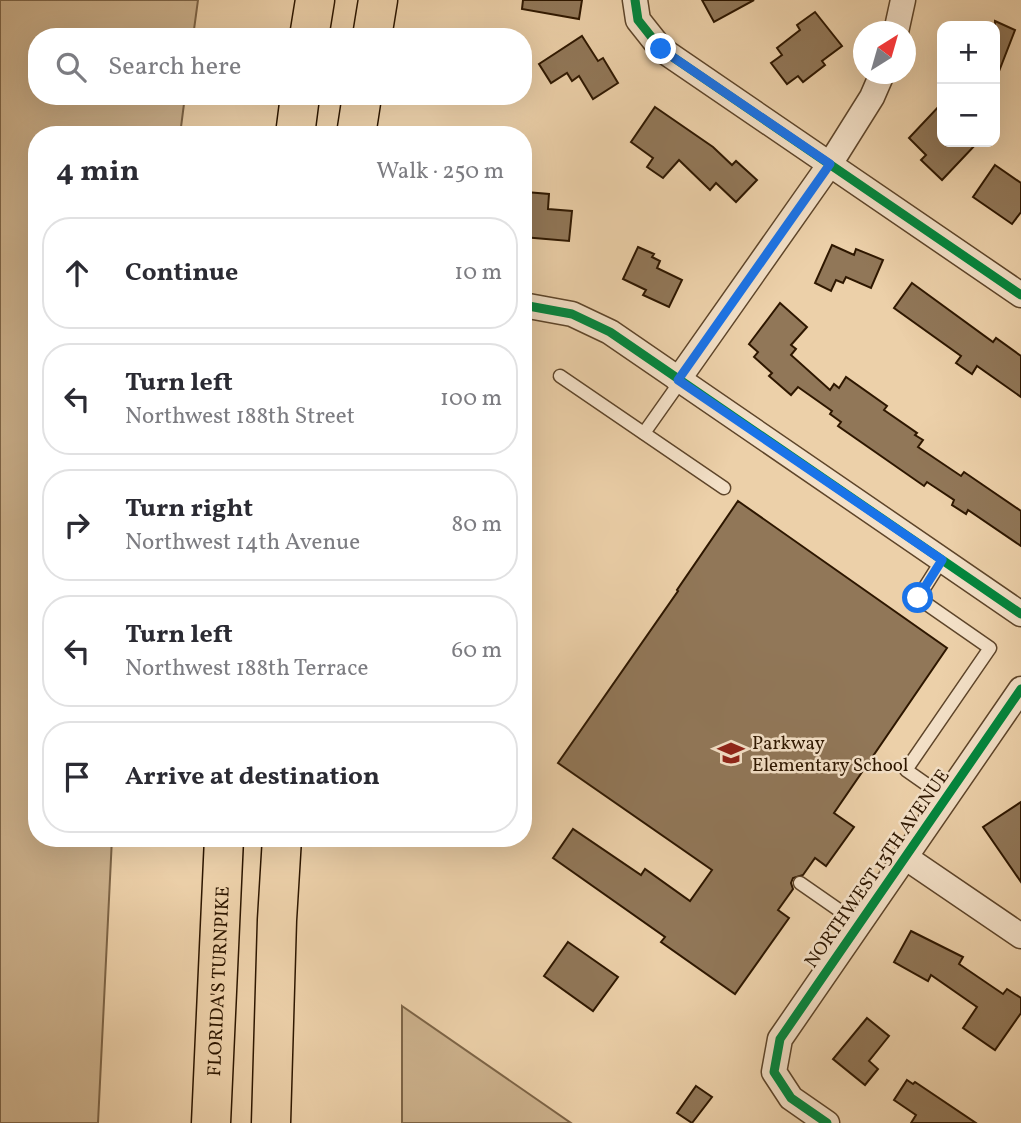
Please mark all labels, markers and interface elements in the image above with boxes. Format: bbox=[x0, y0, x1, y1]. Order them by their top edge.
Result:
north arrow bbox=[853, 21, 916, 84]
map controls bbox=[937, 21, 1000, 147]
button: + bbox=[937, 21, 1000, 84]
search box bbox=[28, 28, 532, 105]
route end bbox=[645, 33, 676, 64]
icon: search bbox=[52, 48, 90, 86]
text: Search here bbox=[108, 49, 241, 85]
button: − bbox=[937, 84, 1000, 147]
text: 4 min bbox=[56, 151, 140, 193]
text: Walk · 250 m bbox=[376, 156, 504, 188]
icon: ahead bbox=[58, 254, 96, 292]
text: Continue bbox=[125, 255, 238, 291]
text: 10 m bbox=[454, 257, 502, 289]
text: Turn left bbox=[125, 365, 233, 401]
icon: left bbox=[58, 380, 96, 418]
text: 100 m bbox=[440, 383, 502, 415]
text: Northwest 188th Street bbox=[125, 401, 355, 433]
text: Turn right bbox=[125, 491, 253, 527]
icon: right bbox=[58, 506, 96, 544]
text: 80 m bbox=[452, 509, 502, 541]
text: Northwest 14th Avenue bbox=[125, 527, 360, 559]
route start bbox=[902, 582, 933, 613]
text: Turn left bbox=[125, 617, 233, 653]
icon: left bbox=[58, 632, 96, 670]
text: 60 m bbox=[452, 635, 502, 667]
text: Northwest 188th Terrace bbox=[125, 653, 368, 685]
place label: Parkway Elementary School bbox=[752, 731, 909, 779]
school or university icon: Parkway Elementary School bbox=[716, 738, 746, 768]
icon: arrive bbox=[58, 758, 96, 796]
text: Arrive at destination bbox=[125, 759, 380, 795]
street label: NORTHWEST 13TH AVENUE bbox=[799, 765, 956, 974]
street label: FLORIDA'S TURNPIKE bbox=[202, 885, 237, 1077]

